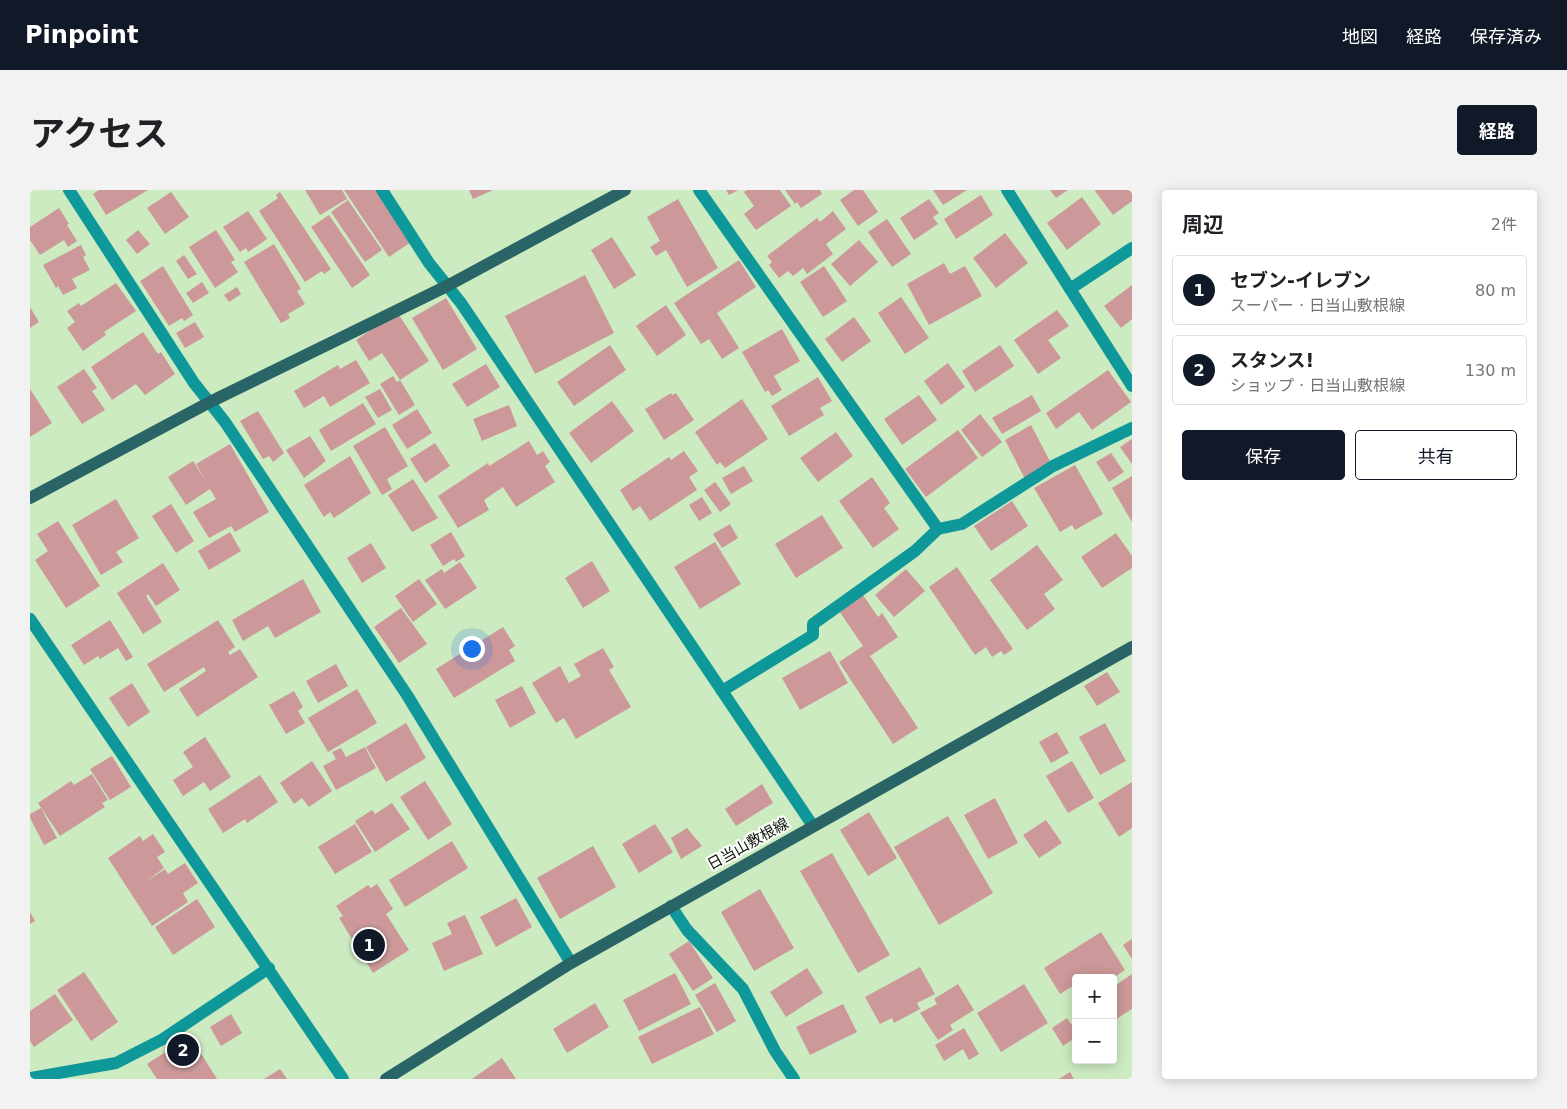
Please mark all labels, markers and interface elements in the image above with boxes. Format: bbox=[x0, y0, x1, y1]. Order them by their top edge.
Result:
text: Pinpoint bbox=[25, 21, 138, 49]
text: 地図 bbox=[1342, 26, 1378, 47]
text: 経路 bbox=[1406, 26, 1442, 47]
text: 保存済み bbox=[1470, 26, 1542, 47]
button: 経路 bbox=[1457, 105, 1537, 155]
text: アクセス bbox=[30, 114, 168, 154]
text: 周辺 bbox=[1182, 213, 1224, 237]
text: 2件 bbox=[1491, 215, 1517, 234]
text: セブン-イレブン bbox=[1230, 269, 1371, 291]
text: 1 bbox=[1193, 281, 1205, 300]
text: 80 m bbox=[1475, 281, 1516, 300]
text: スーパー · 日当山敷根線 bbox=[1230, 296, 1405, 315]
text: スタンス! bbox=[1230, 349, 1314, 371]
text: 2 bbox=[1193, 361, 1205, 380]
text: 130 m bbox=[1465, 361, 1516, 380]
text: ショップ · 日当山敷根線 bbox=[1230, 376, 1405, 395]
button: 保存 bbox=[1182, 430, 1345, 480]
button: 共有 bbox=[1355, 430, 1517, 480]
your location bbox=[459, 636, 485, 662]
street label: 日当山敷根線 bbox=[704, 814, 792, 874]
pin: 1 bbox=[353, 926, 385, 964]
map controls bbox=[1072, 974, 1117, 1064]
button: + bbox=[1072, 974, 1117, 1019]
button: − bbox=[1072, 1019, 1117, 1064]
pin: 2 bbox=[167, 1031, 199, 1069]

